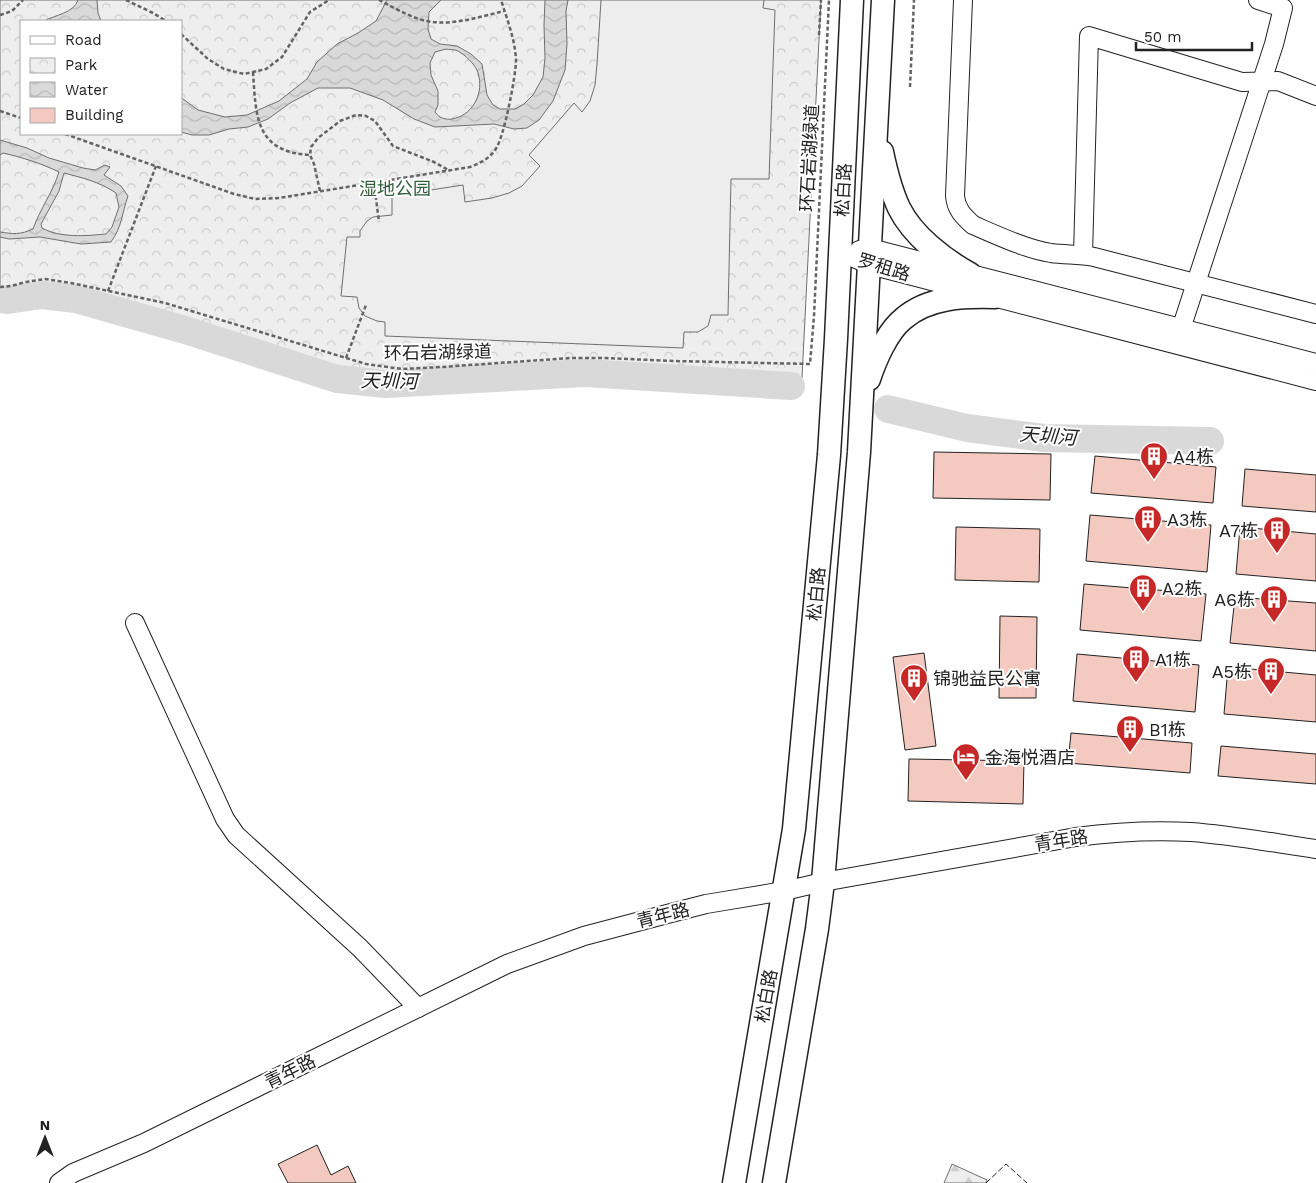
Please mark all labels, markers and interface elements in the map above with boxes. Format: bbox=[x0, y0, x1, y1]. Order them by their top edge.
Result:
legend bbox=[20, 20, 182, 135]
scale bar bbox=[1136, 20, 1252, 52]
text: 50 m bbox=[1144, 28, 1181, 46]
text: Road bbox=[65, 31, 102, 49]
text: Park bbox=[65, 56, 98, 74]
text: Water bbox=[65, 81, 108, 99]
street label: 环石岩湖绿道 bbox=[796, 104, 822, 212]
text: Building bbox=[65, 106, 123, 124]
street label: 松白路 bbox=[831, 162, 855, 218]
park label: 湿地公园 bbox=[359, 178, 431, 199]
street label: 罗租路 bbox=[855, 249, 913, 285]
street label: 环石岩湖绿道 bbox=[384, 341, 492, 363]
water label: 天圳河 bbox=[360, 369, 422, 393]
water label: 天圳河 bbox=[1019, 423, 1081, 450]
building icon: A4栋 bbox=[1139, 441, 1169, 480]
place label: A4栋 bbox=[1173, 446, 1214, 467]
building icon: A3栋 bbox=[1133, 504, 1163, 543]
place label: A3栋 bbox=[1167, 509, 1207, 530]
building icon: A7栋 bbox=[1262, 515, 1292, 554]
place label: A7栋 bbox=[1219, 520, 1258, 541]
street label: 松白路 bbox=[803, 566, 829, 622]
building icon: A2栋 bbox=[1128, 573, 1158, 612]
place label: A2栋 bbox=[1162, 578, 1202, 599]
building icon: A6栋 bbox=[1259, 584, 1289, 623]
place label: A6栋 bbox=[1214, 589, 1255, 610]
building icon: A1栋 bbox=[1121, 644, 1151, 683]
place label: A1栋 bbox=[1155, 649, 1191, 670]
building icon: A5栋 bbox=[1256, 656, 1286, 695]
place label: A5栋 bbox=[1212, 661, 1252, 682]
building icon: 锦驰益民公寓 bbox=[899, 663, 929, 702]
place label: 锦驰益民公寓 bbox=[933, 668, 1041, 689]
building icon: B1栋 bbox=[1115, 714, 1145, 753]
place label: B1栋 bbox=[1149, 719, 1186, 740]
hotel icon: 金海悦酒店 bbox=[951, 742, 981, 781]
place label: 金海悦酒店 bbox=[985, 747, 1075, 768]
street label: 青年路 bbox=[1033, 825, 1089, 855]
street label: 青年路 bbox=[634, 898, 692, 932]
street label: 松白路 bbox=[751, 968, 781, 1024]
street label: 青年路 bbox=[261, 1050, 319, 1092]
north arrow bbox=[20, 1113, 70, 1163]
text: N bbox=[40, 1117, 50, 1133]

